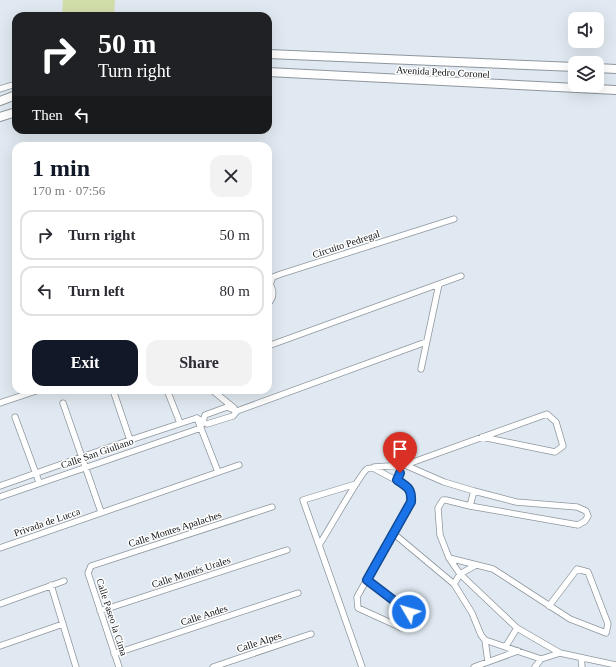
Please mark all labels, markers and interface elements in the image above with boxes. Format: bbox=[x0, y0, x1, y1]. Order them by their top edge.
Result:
map controls bbox=[568, 12, 604, 92]
button: sound bbox=[568, 12, 604, 48]
icon: right bbox=[32, 28, 84, 80]
text: 50 m bbox=[98, 28, 156, 59]
button: layers bbox=[568, 56, 604, 92]
text: Turn right bbox=[98, 61, 171, 81]
street label: Avenida Pedro Coronel bbox=[396, 64, 490, 80]
icon: left bbox=[71, 104, 93, 126]
text: Then bbox=[32, 107, 63, 123]
text: 1 min bbox=[32, 155, 90, 181]
button: close bbox=[210, 155, 252, 197]
text: 170 m · 07:56 bbox=[32, 183, 105, 198]
icon: right bbox=[34, 224, 56, 246]
text: Turn right bbox=[68, 227, 135, 243]
text: 50 m bbox=[220, 227, 250, 243]
street label: Circuito Pedregal bbox=[311, 228, 381, 260]
icon: left bbox=[34, 280, 56, 302]
text: Turn left bbox=[68, 283, 125, 299]
text: 80 m bbox=[220, 283, 250, 299]
button: Exit bbox=[32, 340, 138, 386]
button: Share bbox=[146, 340, 252, 386]
pin bbox=[383, 432, 417, 473]
street label: Calle San Giuliano bbox=[59, 435, 135, 471]
icon: arrive bbox=[389, 438, 411, 460]
street label: Privada de Lucca bbox=[12, 505, 82, 539]
street label: Calle Montes Apalaches bbox=[127, 509, 223, 549]
street label: Calle Montés Urales bbox=[150, 554, 232, 590]
street label: Calle Paseo la Cima bbox=[94, 577, 130, 658]
position arrow bbox=[388, 591, 430, 633]
street label: Calle Andes bbox=[179, 602, 229, 628]
street label: Calle Alpes bbox=[235, 630, 283, 654]

